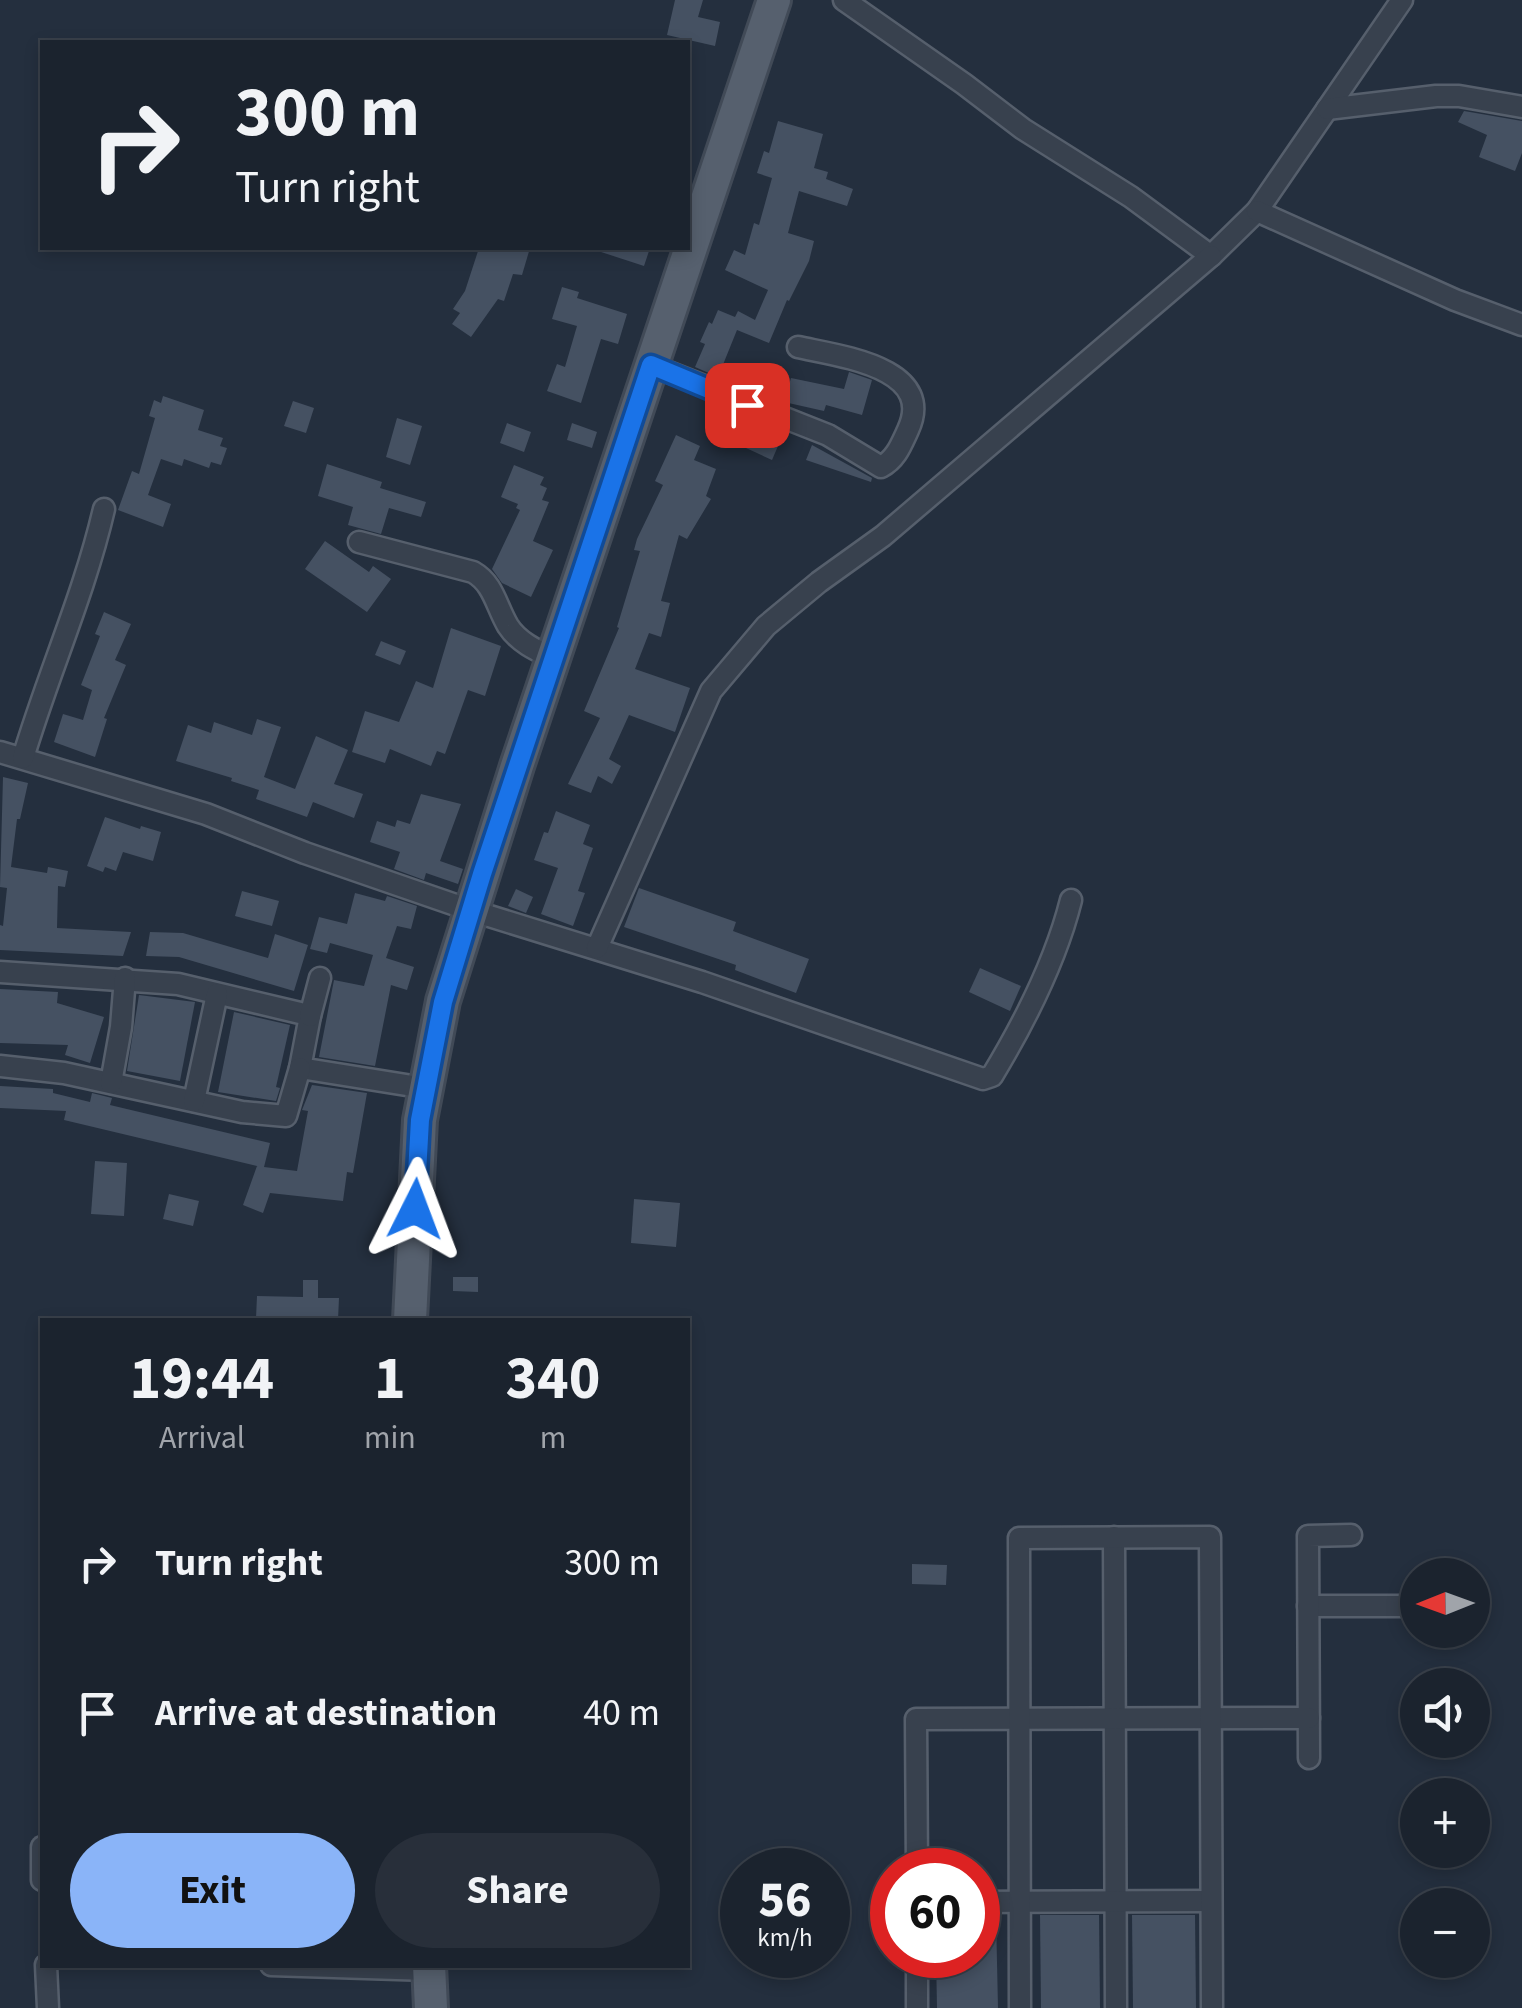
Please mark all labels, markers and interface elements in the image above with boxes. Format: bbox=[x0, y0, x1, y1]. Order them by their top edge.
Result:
text: 300 m bbox=[235, 63, 420, 163]
icon: right bbox=[70, 80, 200, 210]
text: Turn right bbox=[235, 156, 420, 220]
pin bbox=[705, 363, 790, 448]
icon: arrive bbox=[720, 378, 775, 433]
position arrow bbox=[363, 1157, 467, 1261]
text: 19:44 bbox=[130, 1337, 274, 1422]
text: 1 bbox=[374, 1337, 406, 1422]
text: 340 bbox=[505, 1337, 600, 1422]
text: Arrival bbox=[159, 1415, 245, 1461]
text: min bbox=[364, 1415, 416, 1461]
text: m bbox=[540, 1415, 566, 1461]
icon: right bbox=[70, 1536, 125, 1591]
text: Turn right bbox=[155, 1536, 323, 1590]
text: 300 m bbox=[564, 1536, 660, 1590]
north arrow bbox=[1400, 1558, 1490, 1648]
map controls bbox=[1400, 1558, 1490, 1978]
button: sound bbox=[1400, 1668, 1490, 1758]
icon: arrive bbox=[70, 1686, 125, 1741]
text: Arrive at destination bbox=[155, 1686, 497, 1740]
text: 40 m bbox=[583, 1686, 660, 1740]
button: + bbox=[1400, 1778, 1490, 1868]
button: Exit bbox=[70, 1833, 355, 1948]
button: Share bbox=[375, 1833, 660, 1948]
speed limit sign: 60 bbox=[870, 1848, 1000, 1978]
text: 56 bbox=[759, 1865, 811, 1936]
button: − bbox=[1400, 1888, 1490, 1978]
text: km/h bbox=[757, 1920, 813, 1956]

